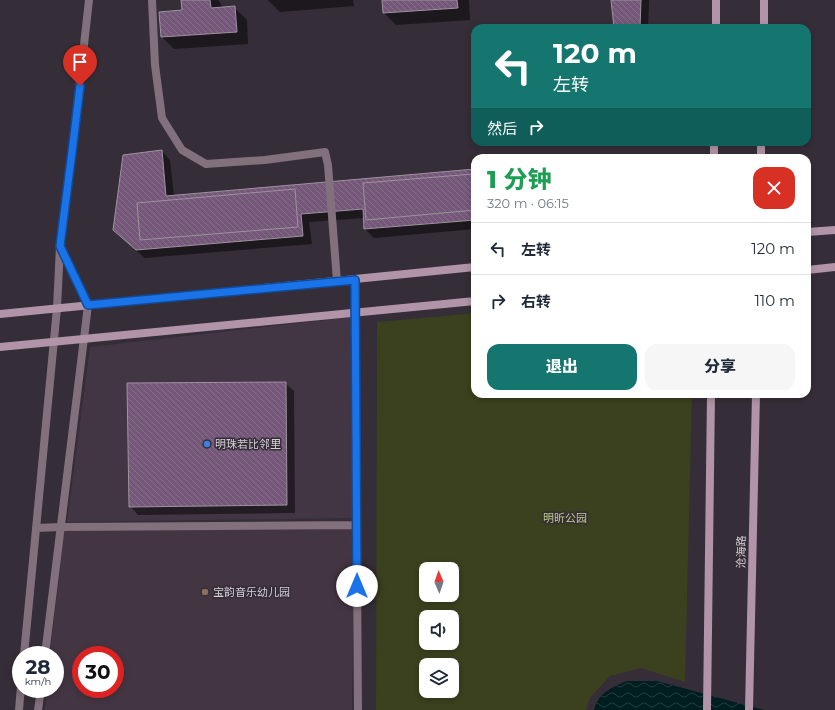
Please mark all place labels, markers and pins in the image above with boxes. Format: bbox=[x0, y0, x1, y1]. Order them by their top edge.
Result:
pin bbox=[63, 45, 97, 86]
place label: 明珠若比邻里 bbox=[215, 437, 281, 451]
marker: 明珠若比邻里 bbox=[202, 439, 212, 449]
place label: 宝韵音乐幼儿园 bbox=[213, 585, 290, 599]
marker: 宝韵音乐幼儿园 bbox=[200, 587, 210, 597]

